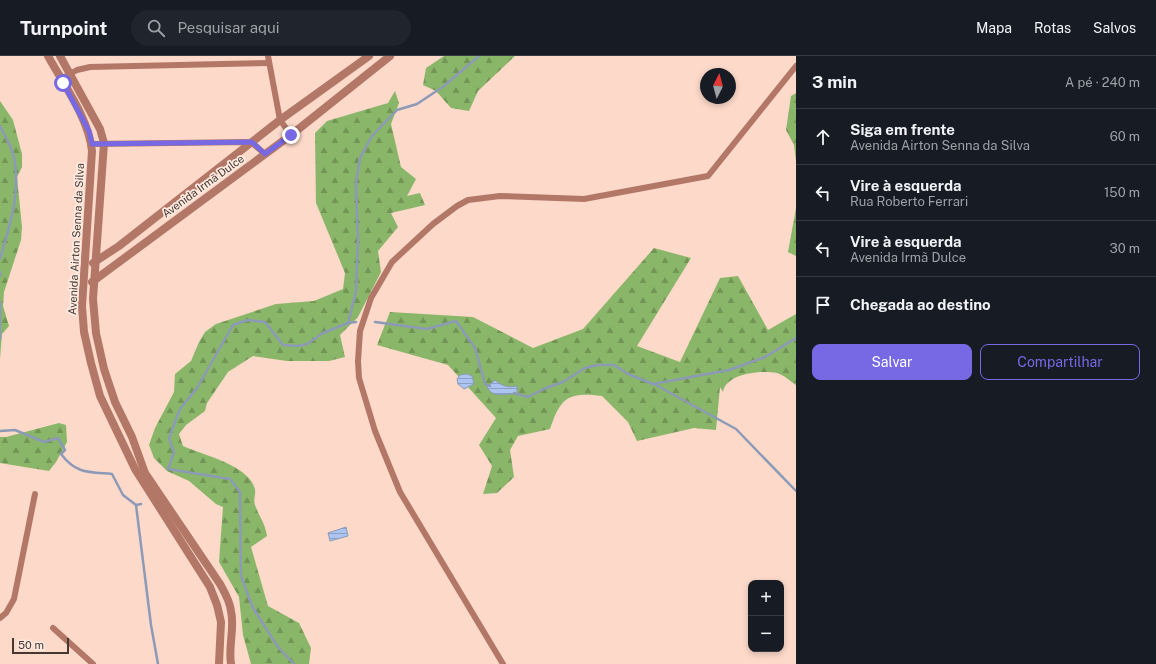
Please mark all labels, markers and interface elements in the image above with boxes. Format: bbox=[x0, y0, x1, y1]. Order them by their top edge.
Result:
search box bbox=[131, 10, 411, 46]
text: Turnpoint bbox=[20, 17, 107, 39]
icon: search bbox=[145, 17, 167, 39]
text: Pesquisar aqui bbox=[177, 19, 280, 36]
text: Mapa bbox=[976, 20, 1012, 36]
text: Rotas bbox=[1034, 20, 1071, 36]
text: Salvos bbox=[1093, 20, 1136, 36]
north arrow bbox=[700, 68, 736, 104]
text: 3 min bbox=[812, 72, 857, 92]
route start bbox=[54, 74, 72, 92]
text: A pé · 240 m bbox=[1065, 75, 1140, 90]
text: Siga em frente bbox=[850, 121, 955, 138]
route end bbox=[282, 126, 300, 144]
icon: ahead bbox=[812, 126, 834, 148]
text: 60 m bbox=[1110, 129, 1140, 144]
text: Avenida Airton Senna da Silva bbox=[850, 138, 1030, 153]
street label: Avenida Irmã Dulce bbox=[160, 152, 246, 220]
street label: Avenida Airton Senna da Silva bbox=[66, 163, 86, 315]
text: Vire à esquerda bbox=[850, 177, 962, 194]
icon: left bbox=[812, 182, 834, 204]
text: 150 m bbox=[1104, 185, 1140, 200]
text: Rua Roberto Ferrari bbox=[850, 194, 968, 209]
text: Vire à esquerda bbox=[850, 233, 962, 250]
icon: left bbox=[812, 238, 834, 260]
text: 30 m bbox=[1110, 241, 1140, 256]
text: Avenida Irmã Dulce bbox=[850, 250, 966, 265]
icon: arrive bbox=[812, 294, 834, 316]
text: Chegada ao destino bbox=[850, 296, 991, 313]
button: Salvar bbox=[812, 344, 972, 380]
button: Compartilhar bbox=[980, 344, 1140, 380]
map controls bbox=[748, 580, 784, 652]
button: + bbox=[748, 580, 784, 616]
button: − bbox=[748, 616, 784, 652]
scale bar bbox=[12, 636, 69, 655]
text: 50 m bbox=[18, 639, 44, 651]

